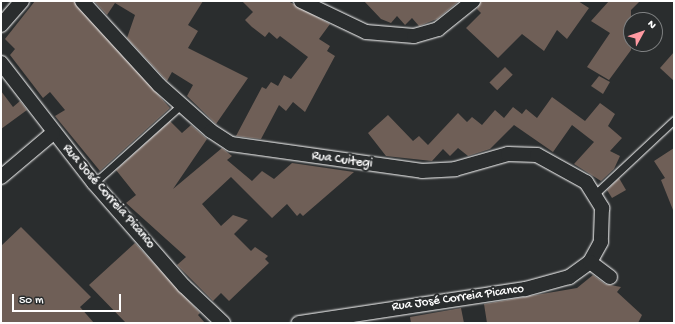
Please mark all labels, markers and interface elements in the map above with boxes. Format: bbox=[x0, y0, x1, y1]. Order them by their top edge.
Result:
north arrow bbox=[623, 12, 663, 52]
text: N bbox=[645, 18, 658, 32]
street label: Rua José Correia Picanco bbox=[58, 142, 158, 252]
street label: Rua Cuitegi bbox=[311, 149, 373, 173]
street label: Rua José Correia Picanco bbox=[391, 282, 525, 316]
scale bar bbox=[14, 286, 123, 312]
text: 50 m bbox=[19, 294, 44, 308]

